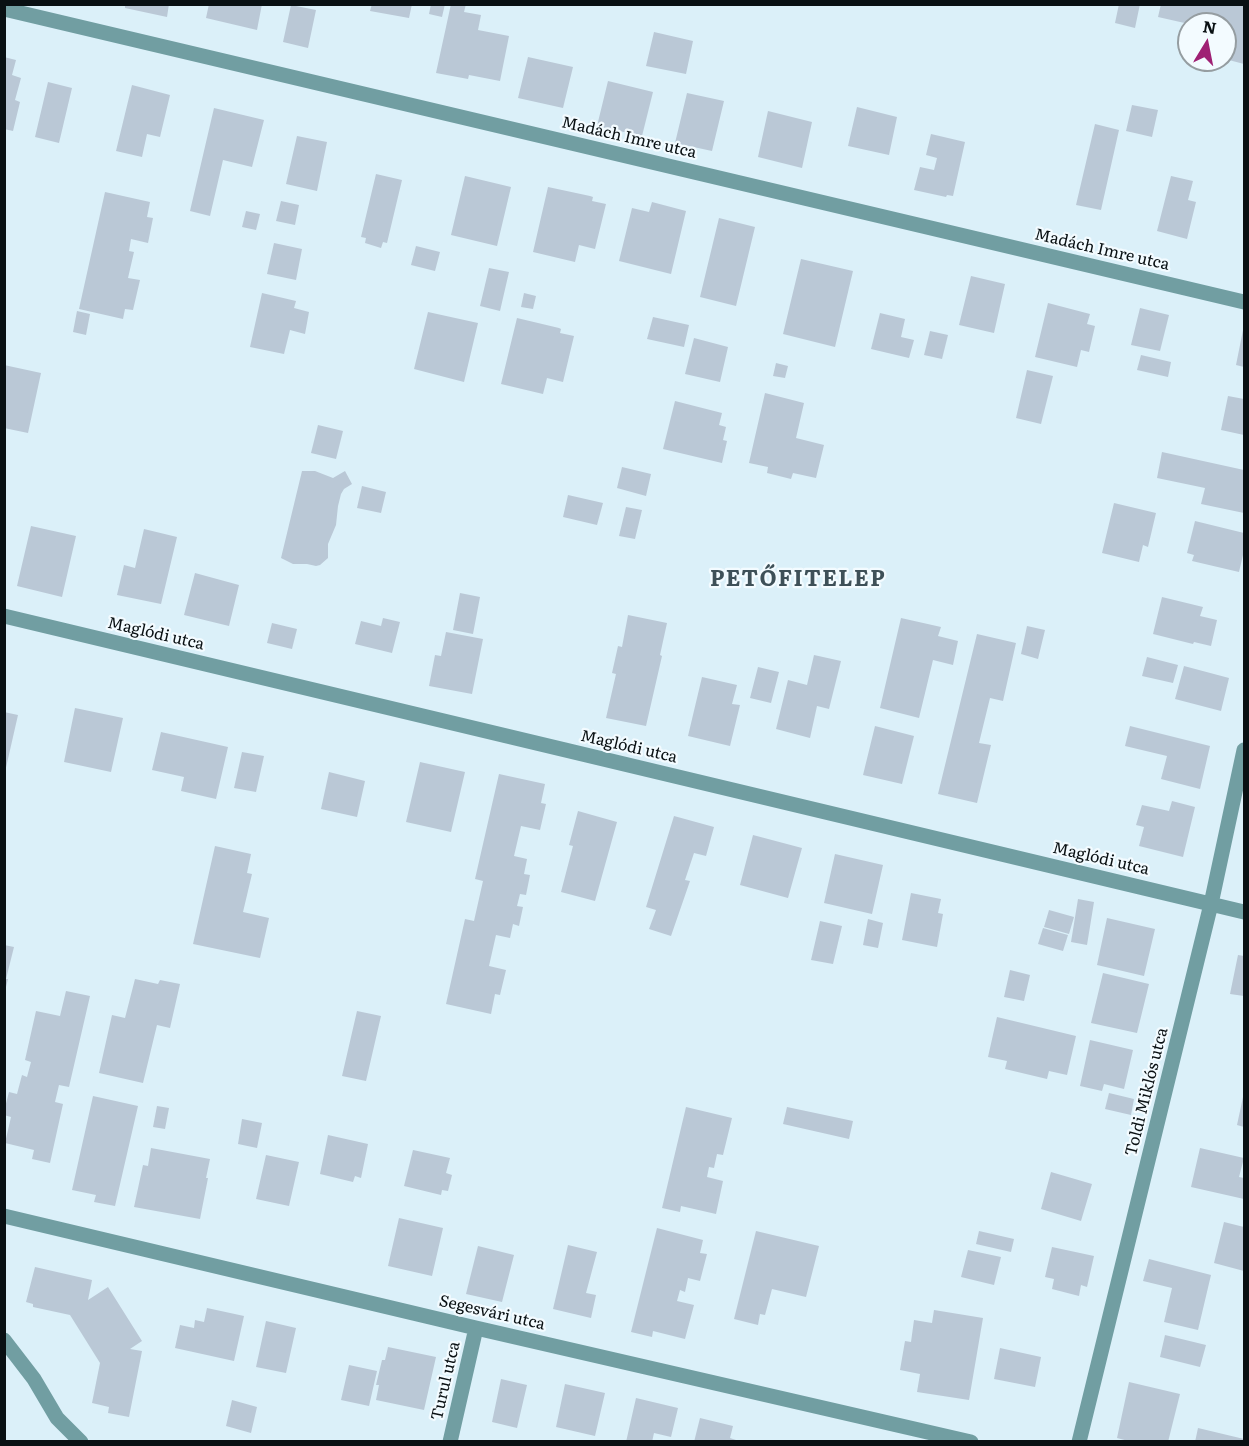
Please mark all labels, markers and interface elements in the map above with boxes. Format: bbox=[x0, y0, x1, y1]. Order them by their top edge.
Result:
north arrow bbox=[1177, 12, 1237, 72]
text: N bbox=[1201, 13, 1218, 39]
street label: Madách Imre utca bbox=[560, 113, 698, 163]
street label: Madách Imre utca bbox=[1033, 225, 1171, 275]
district label: PETŐFITELEP bbox=[710, 567, 886, 593]
street label: Maglódi utca bbox=[106, 614, 206, 654]
street label: Maglódi utca bbox=[579, 727, 679, 767]
street label: Maglódi utca bbox=[1051, 839, 1151, 879]
street label: Toldi Miklós utca bbox=[1122, 1026, 1172, 1158]
street label: Segesvári utca bbox=[437, 1291, 547, 1335]
street label: Turul utca bbox=[428, 1340, 464, 1422]

